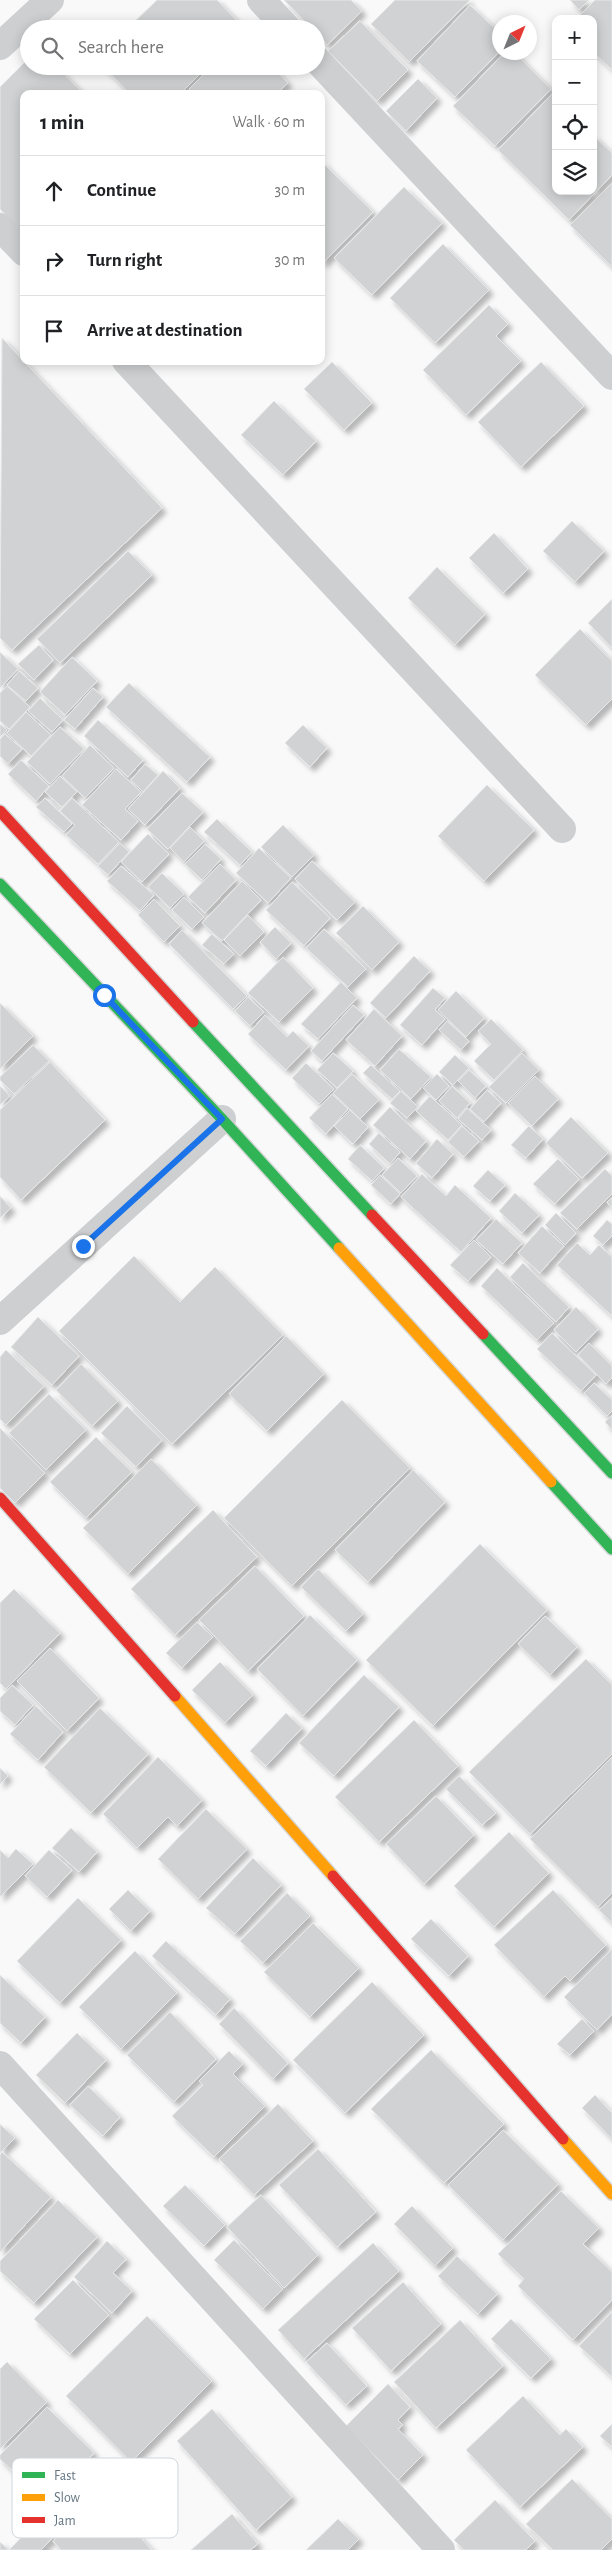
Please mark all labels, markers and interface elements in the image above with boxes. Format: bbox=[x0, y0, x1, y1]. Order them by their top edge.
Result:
north arrow bbox=[492, 15, 537, 60]
map controls bbox=[552, 15, 597, 195]
button: + bbox=[552, 15, 597, 60]
search box bbox=[20, 20, 325, 75]
icon: search bbox=[38, 34, 66, 62]
text: Search here bbox=[78, 38, 164, 57]
button: − bbox=[552, 60, 597, 105]
button: locate bbox=[552, 105, 597, 150]
text: 1 min bbox=[40, 112, 84, 133]
text: Walk · 60 m bbox=[233, 114, 305, 130]
button: layers bbox=[552, 150, 597, 195]
icon: ahead bbox=[40, 177, 68, 205]
text: Continue bbox=[87, 181, 156, 200]
text: 30 m bbox=[275, 182, 305, 198]
icon: right bbox=[40, 247, 68, 275]
text: Turn right bbox=[87, 251, 162, 270]
text: 30 m bbox=[275, 252, 305, 268]
icon: arrive bbox=[40, 317, 68, 345]
text: Arrive at destination bbox=[87, 321, 243, 340]
route start bbox=[93, 984, 116, 1007]
route end bbox=[72, 1235, 95, 1258]
legend bbox=[12, 2458, 178, 2538]
text: Fast bbox=[54, 2469, 76, 2483]
text: Slow bbox=[54, 2491, 81, 2505]
text: Jam bbox=[54, 2514, 76, 2528]

